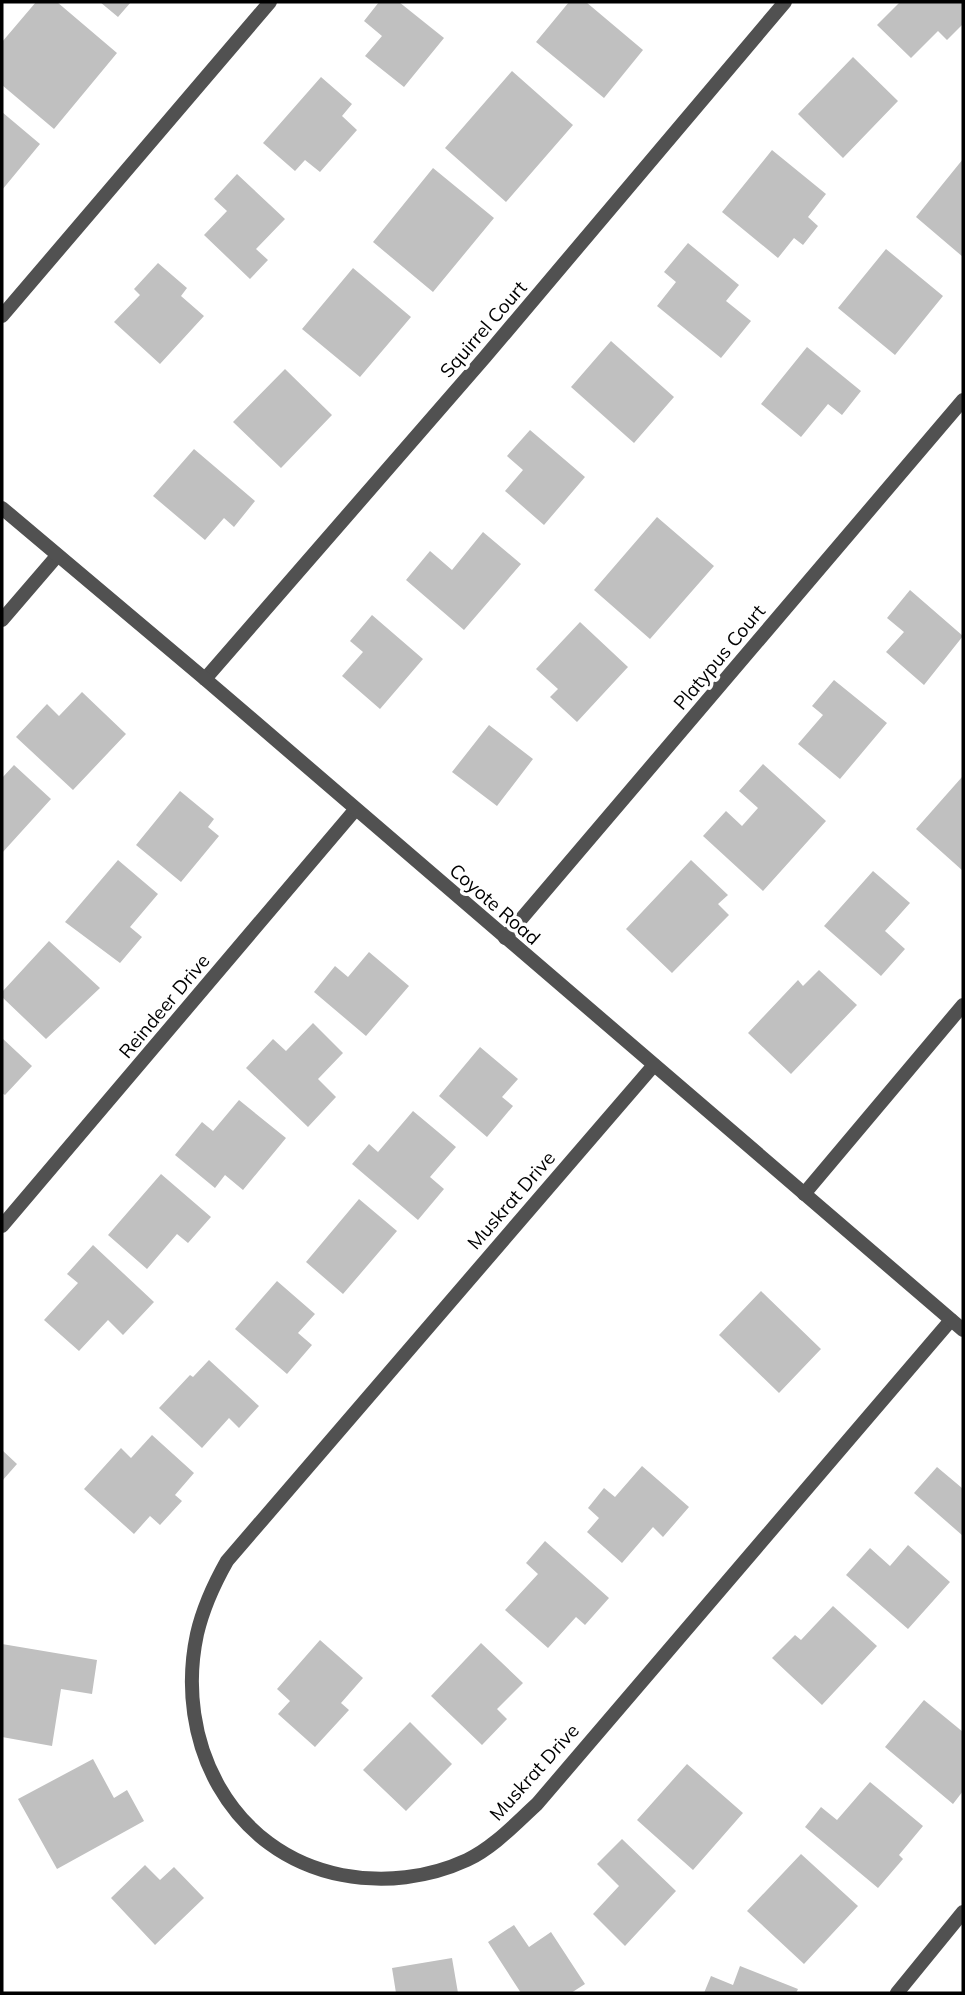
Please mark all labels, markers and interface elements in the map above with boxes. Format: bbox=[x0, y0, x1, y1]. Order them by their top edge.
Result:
street label: Squirrel Court bbox=[434, 275, 532, 382]
street label: Platypus Court bbox=[668, 599, 770, 715]
street label: Coyote Road bbox=[445, 858, 545, 950]
street label: Reindeer Drive bbox=[113, 949, 215, 1063]
street label: Muskrat Drive bbox=[462, 1146, 560, 1254]
street label: Muskrat Drive bbox=[484, 1719, 584, 1825]

